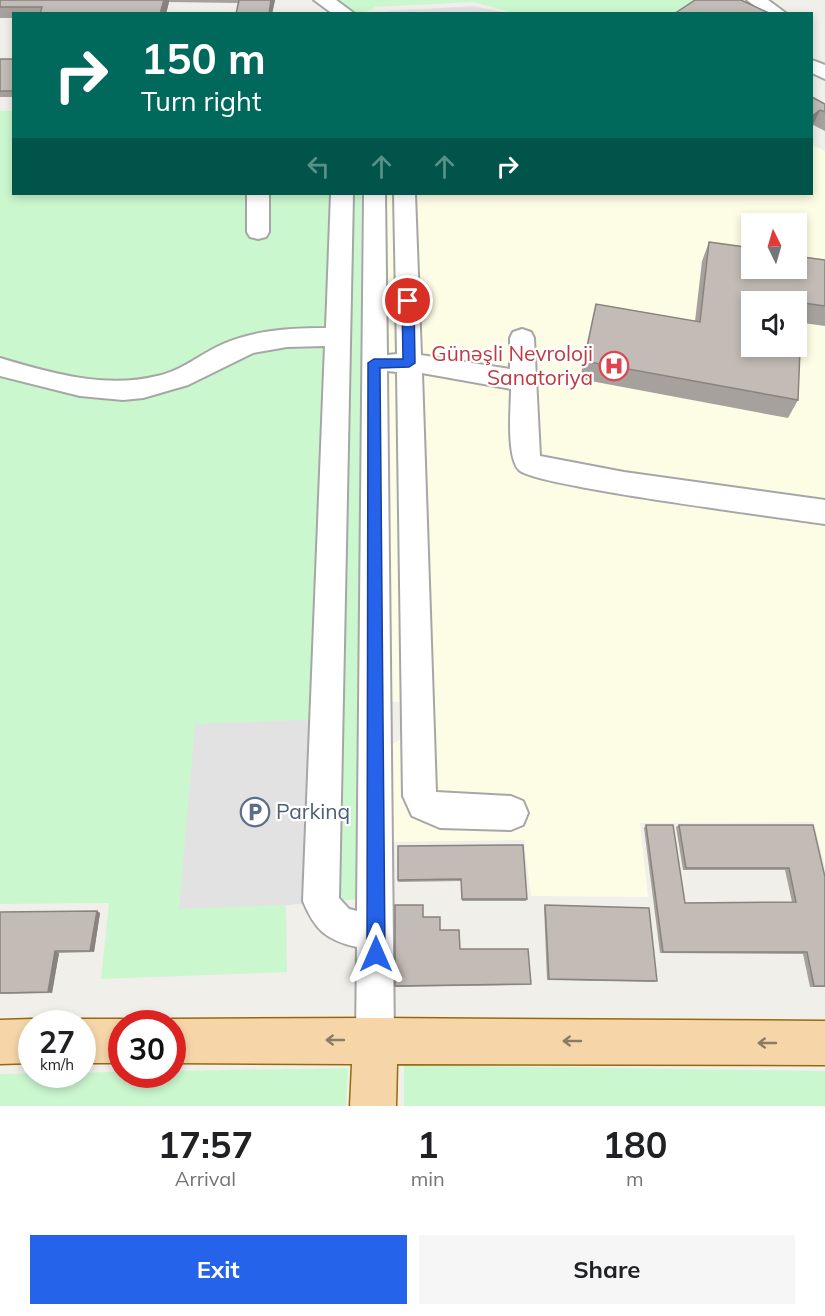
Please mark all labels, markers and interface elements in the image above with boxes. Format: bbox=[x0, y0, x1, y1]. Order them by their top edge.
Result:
text: 150 m bbox=[141, 32, 266, 85]
icon: right bbox=[42, 36, 120, 114]
text: Turn right bbox=[141, 84, 261, 118]
icon: left bbox=[302, 150, 335, 183]
icon: ahead bbox=[365, 150, 398, 183]
icon: ahead bbox=[428, 150, 461, 183]
icon: right bbox=[491, 150, 524, 183]
north arrow bbox=[741, 213, 807, 279]
map controls bbox=[741, 213, 807, 357]
pin bbox=[382, 275, 433, 326]
icon: arrive bbox=[391, 284, 424, 317]
button: sound bbox=[741, 291, 807, 357]
place label: Günəşli Nevroloji Sanatoriya bbox=[431, 340, 593, 390]
hospital icon: Günəşli Nevroloji Sanatoriya bbox=[598, 350, 630, 382]
parking icon: Parkinq bbox=[239, 796, 271, 828]
place label: Parkinq bbox=[276, 798, 350, 824]
position arrow bbox=[344, 922, 408, 986]
speed limit sign: 30 bbox=[108, 1010, 186, 1088]
text: 27 bbox=[39, 1023, 75, 1061]
one-way arrow bbox=[325, 1034, 345, 1046]
one-way arrow bbox=[562, 1035, 582, 1047]
one-way arrow bbox=[757, 1037, 777, 1049]
text: km/h bbox=[40, 1055, 74, 1074]
text: 17:57 bbox=[158, 1122, 253, 1167]
text: 1 bbox=[417, 1122, 439, 1167]
text: 180 bbox=[602, 1122, 667, 1167]
text: Arrival bbox=[175, 1166, 236, 1191]
text: min bbox=[411, 1166, 445, 1191]
text: m bbox=[626, 1166, 644, 1191]
button: Exit bbox=[30, 1235, 407, 1304]
button: Share bbox=[419, 1235, 795, 1304]

